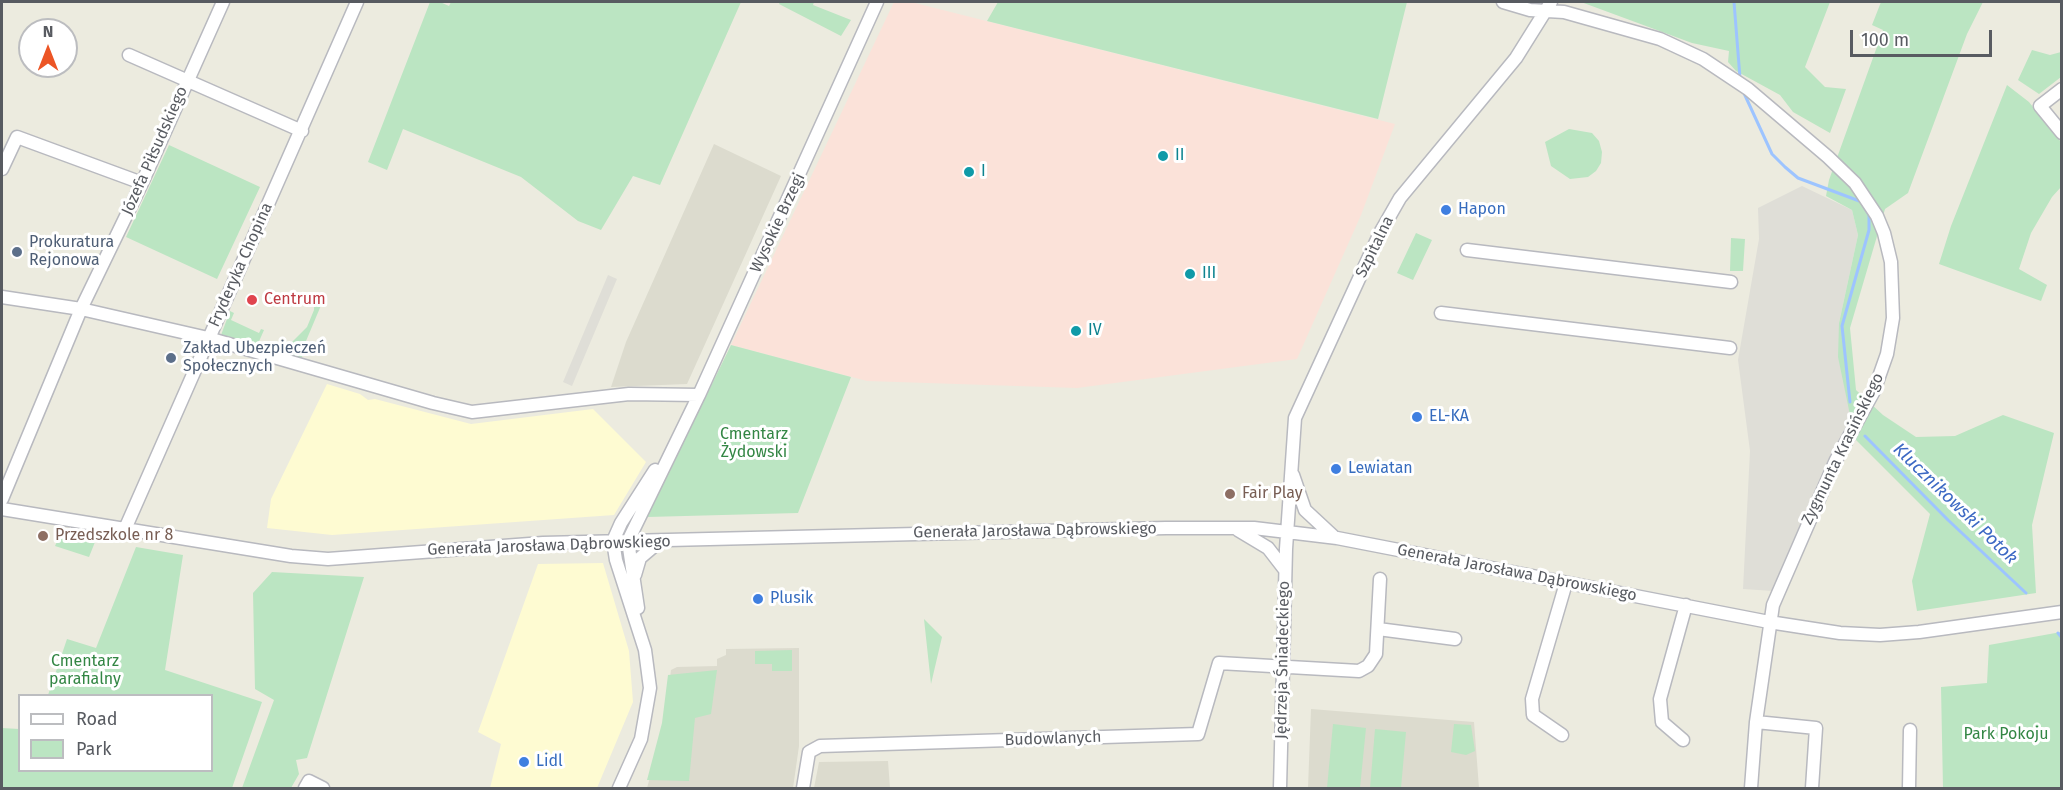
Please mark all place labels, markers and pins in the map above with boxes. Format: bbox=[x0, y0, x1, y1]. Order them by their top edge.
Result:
place label: II bbox=[1175, 146, 1184, 166]
marker: II bbox=[1156, 149, 1170, 163]
place label: I bbox=[981, 162, 986, 182]
marker: I bbox=[962, 165, 976, 179]
place label: Hapon bbox=[1458, 200, 1506, 220]
marker: Hapon bbox=[1439, 203, 1453, 217]
place label: Prokuratura Rejonowa bbox=[29, 233, 114, 271]
marker: Prokuratura Rejonowa bbox=[10, 245, 24, 259]
place label: III bbox=[1202, 264, 1216, 284]
marker: III bbox=[1183, 267, 1197, 281]
place label: Centrum bbox=[264, 290, 326, 310]
marker: Centrum bbox=[245, 293, 259, 307]
place label: IV bbox=[1088, 321, 1102, 341]
marker: IV bbox=[1069, 324, 1083, 338]
place label: Zakład Ubezpieczeń Społecznych bbox=[183, 339, 326, 377]
marker: Zakład Ubezpieczeń Społecznych bbox=[164, 351, 178, 365]
place label: EL-KA bbox=[1429, 407, 1469, 427]
marker: EL-KA bbox=[1410, 410, 1424, 424]
place label: Lewiatan bbox=[1348, 459, 1413, 479]
marker: Lewiatan bbox=[1329, 462, 1343, 476]
place label: Fair Play bbox=[1242, 484, 1303, 504]
marker: Fair Play bbox=[1223, 487, 1237, 501]
place label: Przedszkole nr 8 bbox=[55, 526, 173, 546]
marker: Przedszkole nr 8 bbox=[36, 529, 50, 543]
place label: Plusik bbox=[770, 589, 813, 609]
marker: Plusik bbox=[751, 592, 765, 606]
place label: Lidl bbox=[536, 752, 563, 772]
marker: Lidl bbox=[517, 755, 531, 769]

